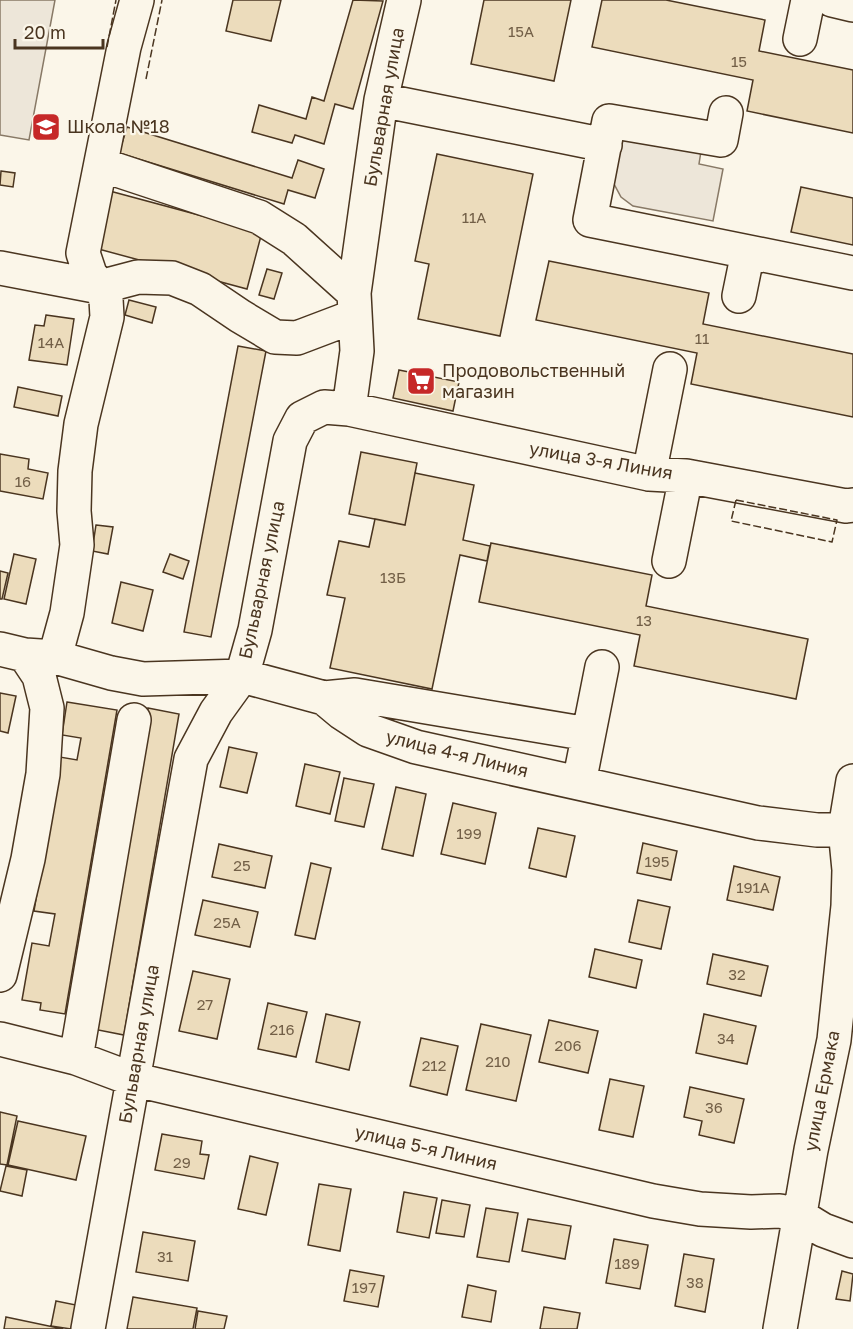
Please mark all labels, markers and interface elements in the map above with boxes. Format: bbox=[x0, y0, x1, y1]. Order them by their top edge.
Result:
scale bar bbox=[15, 12, 104, 50]
text: 20 m bbox=[24, 21, 66, 43]
house number: 15А bbox=[508, 22, 534, 40]
street label: Бульварная улица bbox=[358, 26, 408, 188]
house number: 15 bbox=[731, 52, 747, 70]
school or university icon: Школа №18 bbox=[30, 111, 62, 143]
place label: Школа №18 bbox=[67, 115, 170, 137]
house number: 11А bbox=[462, 208, 486, 226]
house number: 11 bbox=[695, 329, 709, 347]
house number: 14А bbox=[38, 333, 64, 351]
place label: Продовольственный магазин bbox=[442, 359, 625, 402]
supermarket icon: Продовольственный магазин bbox=[405, 365, 437, 397]
street label: улица 3-я Линия bbox=[528, 437, 675, 483]
house number: 16 bbox=[15, 472, 31, 490]
street label: Бульварная улица bbox=[234, 499, 289, 661]
house number: 13Б bbox=[380, 568, 406, 586]
house number: 13 bbox=[636, 611, 652, 629]
street label: улица 4-я Линия bbox=[384, 725, 531, 781]
house number: 199 bbox=[456, 824, 482, 842]
house number: 195 bbox=[644, 852, 670, 870]
house number: 25 bbox=[233, 856, 251, 874]
house number: 191А bbox=[736, 878, 770, 896]
house number: 25А bbox=[213, 913, 241, 931]
street label: Бульварная улица bbox=[113, 963, 163, 1125]
house number: 32 bbox=[728, 965, 746, 983]
house number: 27 bbox=[197, 995, 213, 1013]
house number: 216 bbox=[269, 1020, 295, 1038]
street label: улица Ермака bbox=[799, 1028, 844, 1153]
house number: 34 bbox=[717, 1029, 735, 1047]
house number: 206 bbox=[554, 1036, 582, 1054]
house number: 210 bbox=[485, 1052, 511, 1070]
house number: 212 bbox=[422, 1056, 446, 1074]
house number: 36 bbox=[705, 1098, 723, 1116]
street label: улица 5-я Линия bbox=[353, 1120, 500, 1174]
house number: 29 bbox=[173, 1153, 191, 1171]
house number: 31 bbox=[157, 1247, 173, 1265]
house number: 189 bbox=[614, 1254, 640, 1272]
house number: 38 bbox=[686, 1273, 704, 1291]
house number: 197 bbox=[352, 1278, 376, 1296]

